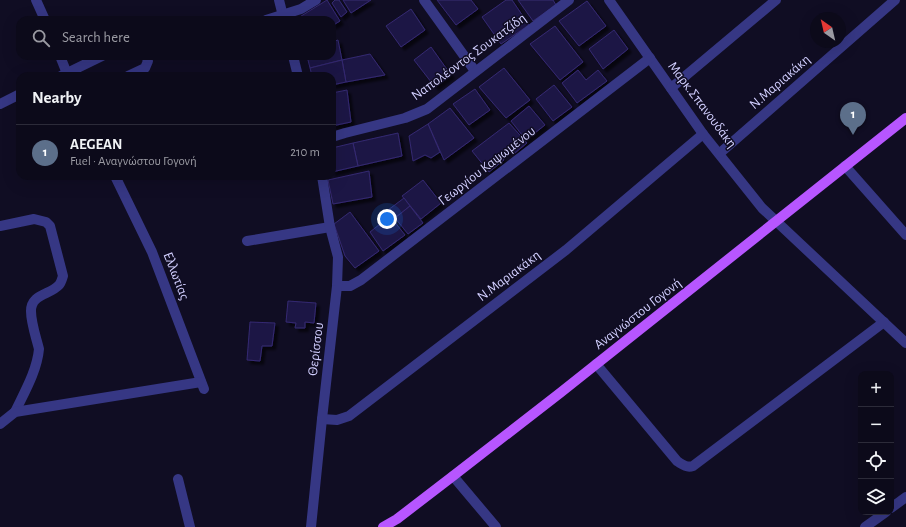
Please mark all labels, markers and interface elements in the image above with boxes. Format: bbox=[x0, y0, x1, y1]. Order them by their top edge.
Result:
street label: Ναπολέοντος Σουκατζίδη bbox=[409, 11, 529, 103]
north arrow bbox=[810, 12, 846, 48]
search box bbox=[16, 16, 336, 60]
icon: search bbox=[30, 27, 52, 49]
text: Search here bbox=[62, 30, 130, 45]
street label: Ν.Μαριακάκη bbox=[747, 52, 813, 112]
street label: Μαρκ.Σπανουδάκη bbox=[665, 59, 739, 151]
text: Nearby bbox=[32, 89, 82, 106]
pin: 1 bbox=[840, 102, 866, 135]
street label: Γεωργίου Καψωμένου bbox=[436, 124, 538, 208]
text: AEGEAN bbox=[70, 137, 122, 152]
text: 1 bbox=[43, 146, 47, 159]
text: 210 m bbox=[290, 146, 320, 159]
text: Fuel · Αναγνώστου Γογονή bbox=[70, 155, 197, 168]
your location bbox=[377, 209, 397, 229]
street label: Ν.Μαριακάκη bbox=[475, 248, 543, 304]
street label: Ελλωτίας bbox=[161, 250, 192, 302]
street label: Αναγνώστου Γογονή bbox=[592, 276, 684, 352]
street label: Θερίσσου bbox=[306, 321, 326, 377]
map controls bbox=[858, 371, 894, 515]
button: + bbox=[858, 371, 894, 407]
button: − bbox=[858, 407, 894, 443]
button: locate bbox=[858, 443, 894, 479]
button: layers bbox=[858, 479, 894, 515]

